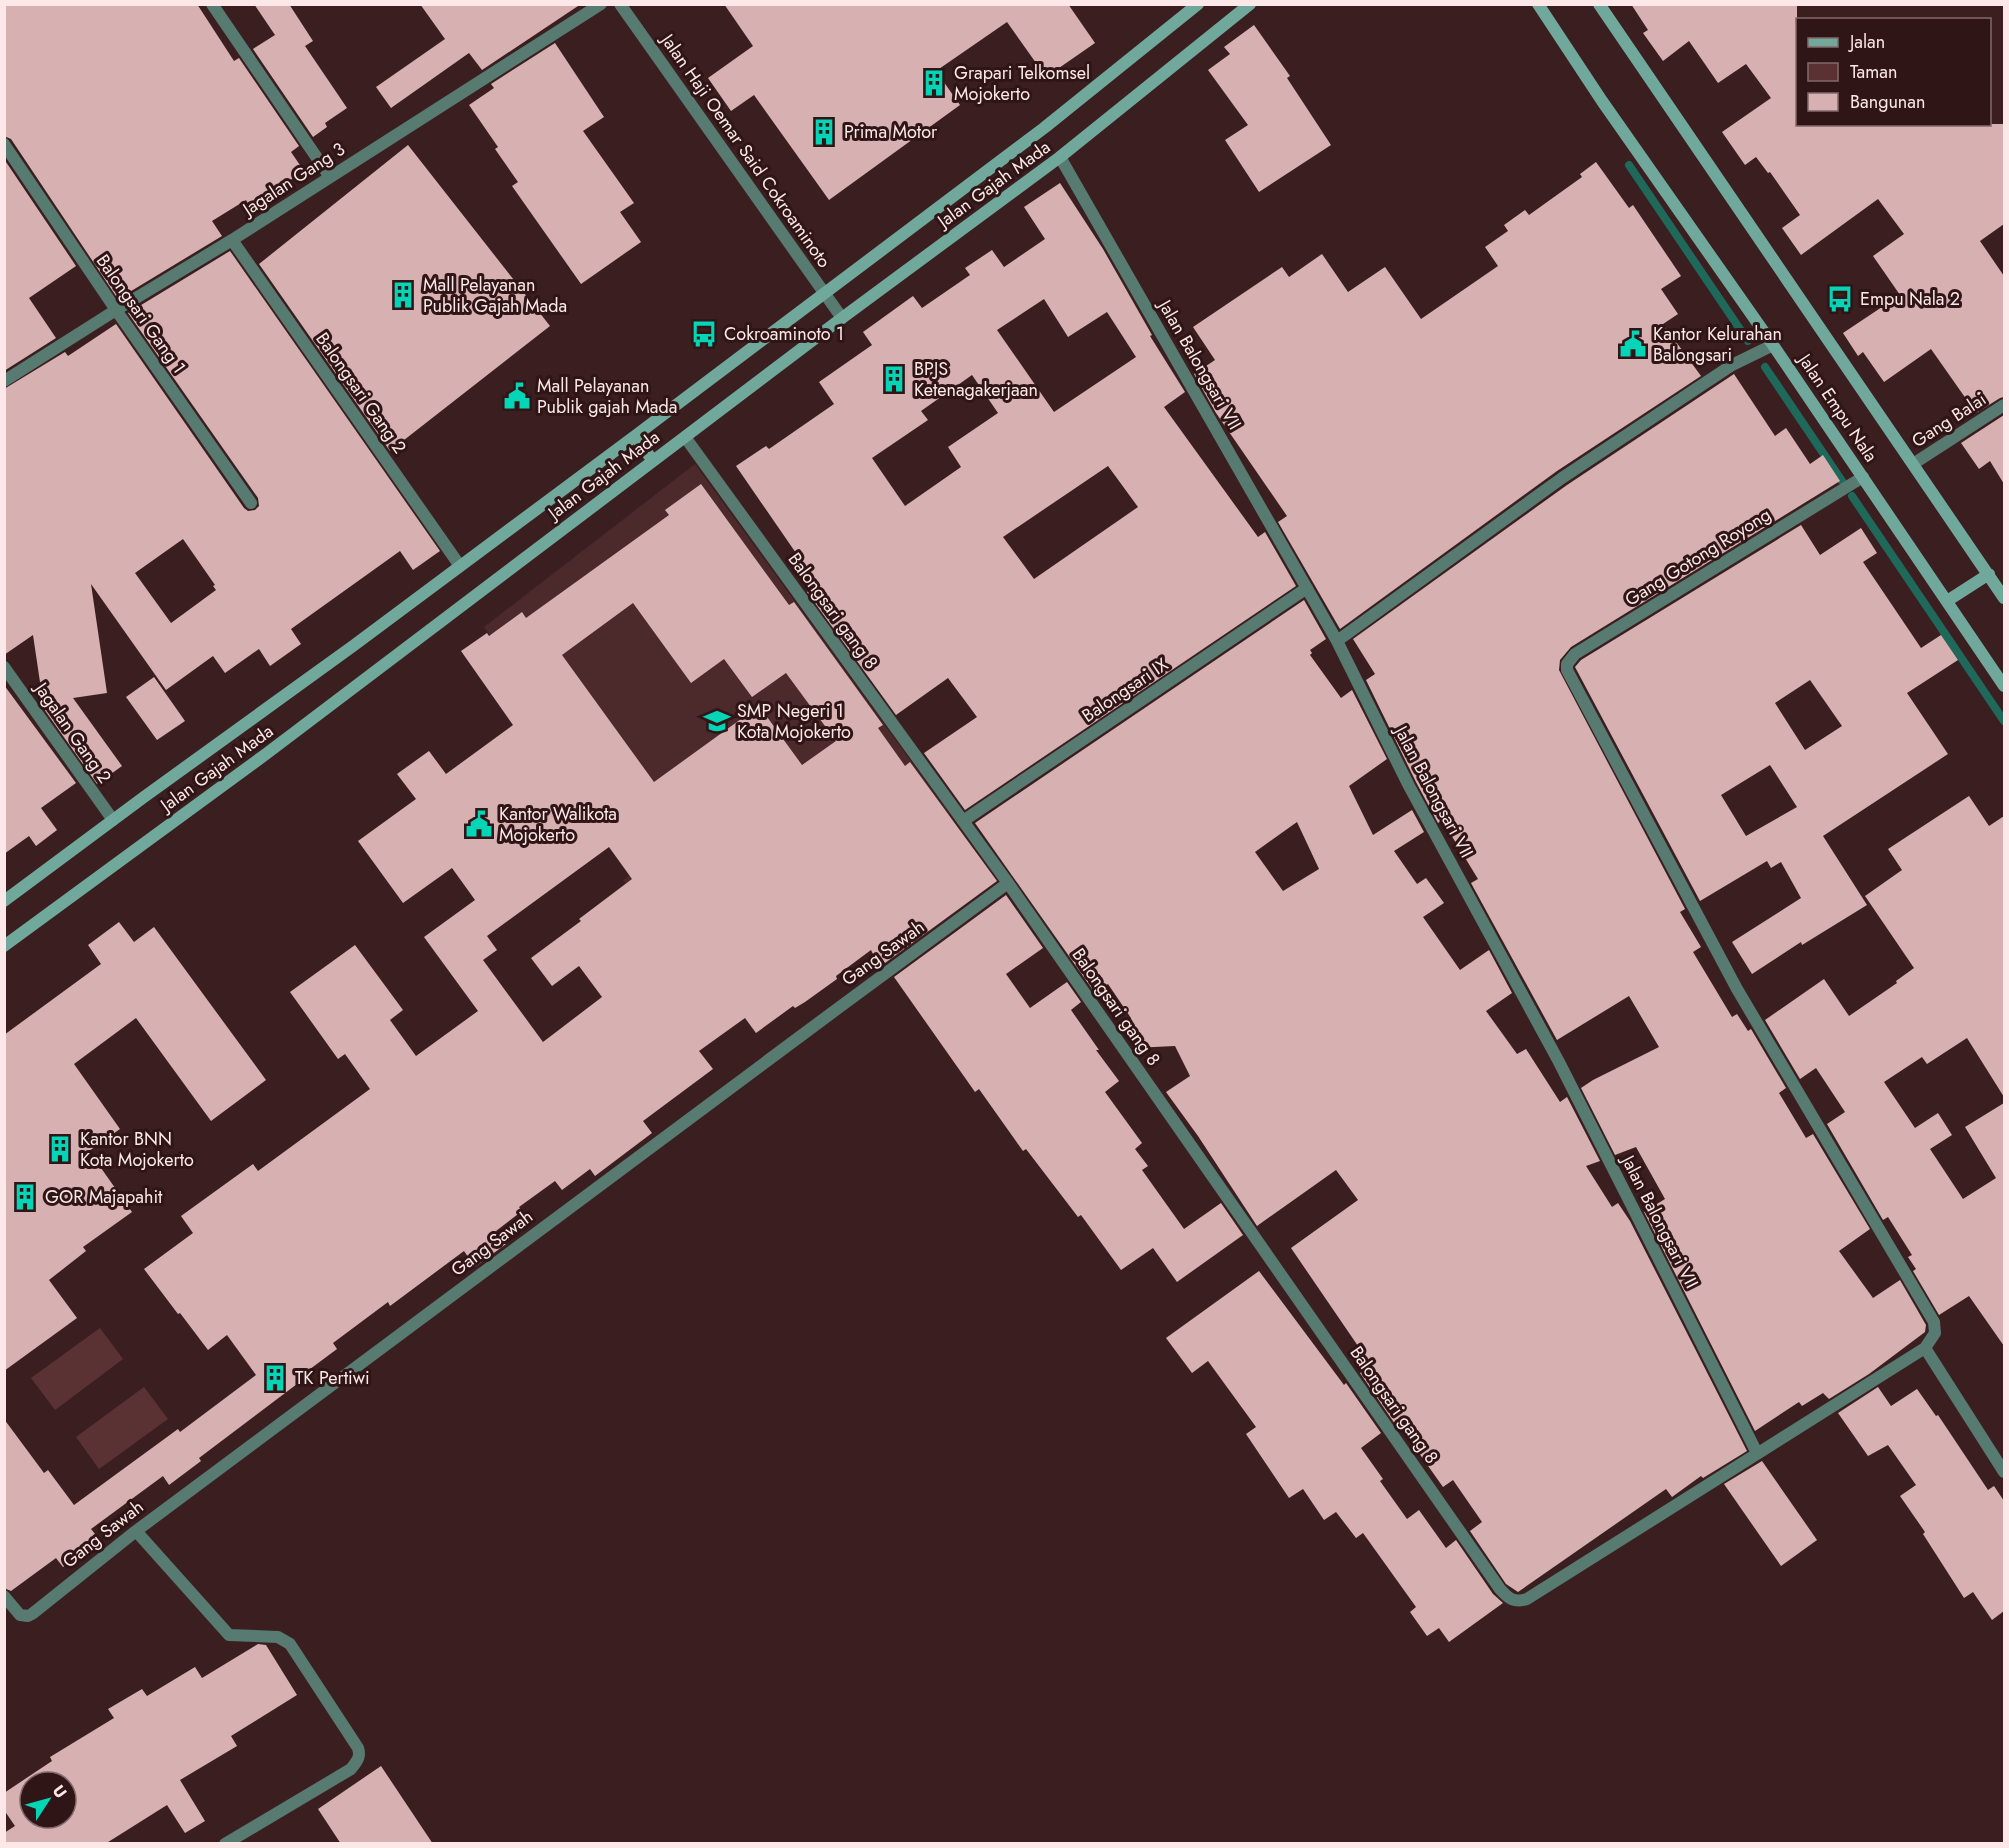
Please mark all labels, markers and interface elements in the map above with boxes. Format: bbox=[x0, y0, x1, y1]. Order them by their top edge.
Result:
legend bbox=[1796, 18, 1991, 126]
street label: Jalan Haji Oemar Said Cokroaminoto bbox=[654, 27, 837, 273]
text: Jalan bbox=[1848, 29, 1885, 55]
text: Taman bbox=[1850, 59, 1897, 85]
place label: Grapari Telkomsel Mojokerto bbox=[954, 60, 1090, 107]
building icon: Grapari Telkomsel Mojokerto bbox=[919, 68, 949, 98]
text: Bangunan bbox=[1850, 89, 1925, 115]
building icon: Prima Motor bbox=[809, 117, 839, 147]
place label: Prima Motor bbox=[844, 119, 938, 145]
street label: Jalan Gajah Mada bbox=[931, 134, 1056, 235]
street label: Jagalan Gang 3 bbox=[236, 136, 350, 223]
street label: Balongsari Gang 1 bbox=[90, 249, 192, 379]
place label: Mall Pelayanan Publik Gajah Mada bbox=[423, 272, 567, 319]
building icon: Mall Pelayanan Publik Gajah Mada bbox=[388, 280, 418, 310]
bus stop icon: Empu Nala 2 bbox=[1825, 284, 1855, 314]
place label: Empu Nala 2 bbox=[1860, 286, 1960, 312]
street label: Jalan Balongsari VII bbox=[1151, 294, 1248, 435]
bus stop icon: Cokroaminoto 1 bbox=[689, 319, 719, 349]
place label: Cokroaminoto 1 bbox=[724, 321, 844, 347]
place label: Kantor Kelurahan Balongsari bbox=[1653, 321, 1782, 368]
street label: Balongsari Gang 2 bbox=[309, 327, 413, 459]
public building icon: Kantor Kelurahan Balongsari bbox=[1618, 329, 1648, 359]
street label: Jalan Empu Nala bbox=[1791, 347, 1884, 467]
place label: BPJS Ketenagakerjaan bbox=[914, 356, 1038, 403]
building icon: BPJS Ketenagakerjaan bbox=[879, 364, 909, 394]
place label: Mall Pelayanan Publik gajah Mada bbox=[537, 373, 677, 420]
public building icon: Mall Pelayanan Publik gajah Mada bbox=[502, 381, 532, 411]
street label: Gang Balai bbox=[1907, 386, 1991, 454]
street label: Jalan Gajah Mada bbox=[541, 424, 665, 527]
street label: Gang Gotong Royong bbox=[1620, 502, 1776, 612]
street label: Balongsari gang 8 bbox=[782, 547, 884, 675]
street label: Balongsari IX bbox=[1077, 652, 1173, 728]
street label: Jagalan Gang 2 bbox=[28, 676, 117, 789]
place label: SMP Negeri 1 Kota Mojokerto bbox=[737, 698, 851, 745]
school or university icon: SMP Negeri 1 Kota Mojokerto bbox=[702, 706, 732, 736]
street label: Jalan Gajah Mada bbox=[154, 718, 279, 819]
street label: Jalan Balongsari VII bbox=[1387, 720, 1480, 863]
place label: Kantor Walikota Mojokerto bbox=[499, 801, 617, 848]
public building icon: Kantor Walikota Mojokerto bbox=[464, 809, 494, 839]
street label: Gang Sawah bbox=[836, 914, 930, 992]
street label: Balongsari gang 8 bbox=[1066, 943, 1166, 1071]
place label: Kantor BNN Kota Mojokerto bbox=[80, 1126, 194, 1173]
building icon: Kantor BNN Kota Mojokerto bbox=[45, 1134, 75, 1164]
street label: Jalan Balongsari VII bbox=[1614, 1149, 1705, 1293]
building icon: GOR Majapahit bbox=[10, 1182, 40, 1212]
place label: GOR Majapahit bbox=[45, 1184, 163, 1210]
street label: Gang Sawah bbox=[446, 1204, 538, 1282]
street label: Balongsari gang 8 bbox=[1344, 1341, 1444, 1469]
building icon: TK Pertiwi bbox=[260, 1363, 290, 1393]
place label: TK Pertiwi bbox=[295, 1365, 370, 1391]
street label: Gang Sawah bbox=[57, 1494, 149, 1574]
north arrow bbox=[18, 1770, 78, 1830]
text: U bbox=[47, 1780, 72, 1803]

